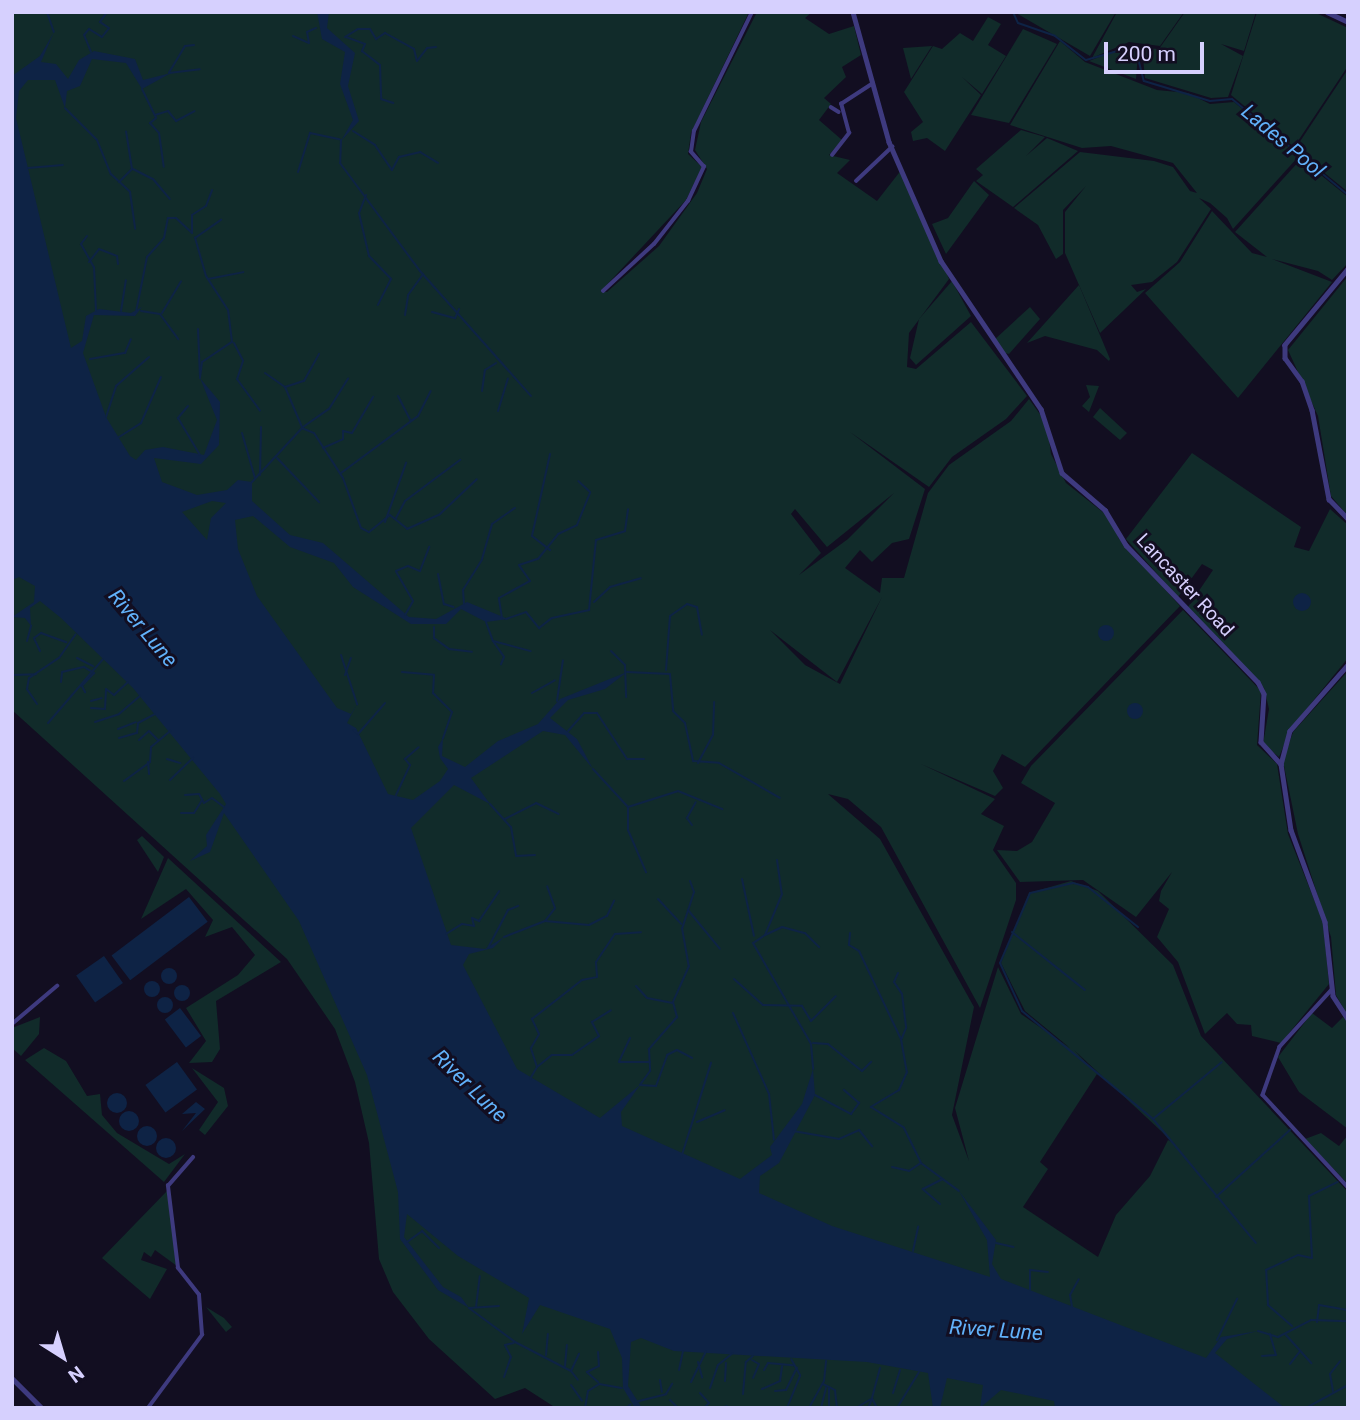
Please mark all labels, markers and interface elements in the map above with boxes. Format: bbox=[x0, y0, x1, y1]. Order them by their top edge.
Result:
scale bar bbox=[1108, 28, 1208, 72]
text: 200 m bbox=[1117, 42, 1176, 66]
water label: Lades Pool bbox=[1236, 99, 1330, 183]
street label: Lancaster Road bbox=[1132, 529, 1238, 641]
water label: River Lune bbox=[103, 584, 183, 672]
water label: River Lune bbox=[427, 1044, 513, 1128]
water label: River Lune bbox=[948, 1314, 1044, 1346]
north arrow bbox=[28, 1322, 98, 1392]
text: N bbox=[64, 1361, 88, 1387]

